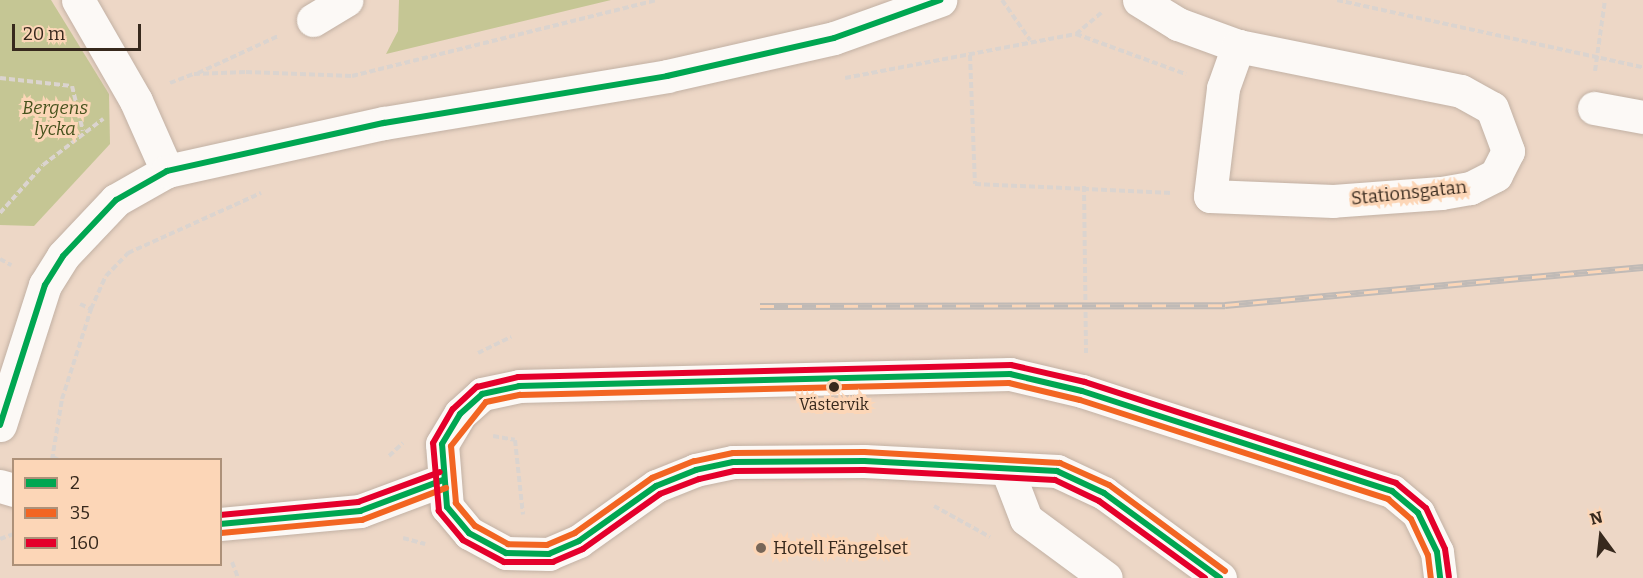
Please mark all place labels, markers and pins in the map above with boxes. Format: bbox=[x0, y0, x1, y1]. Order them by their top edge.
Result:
marker: Västervik bbox=[828, 381, 840, 393]
place label: Västervik bbox=[799, 395, 869, 415]
place label: Hotell Fängelset bbox=[773, 537, 908, 559]
marker: Hotell Fängelset bbox=[754, 541, 768, 555]

